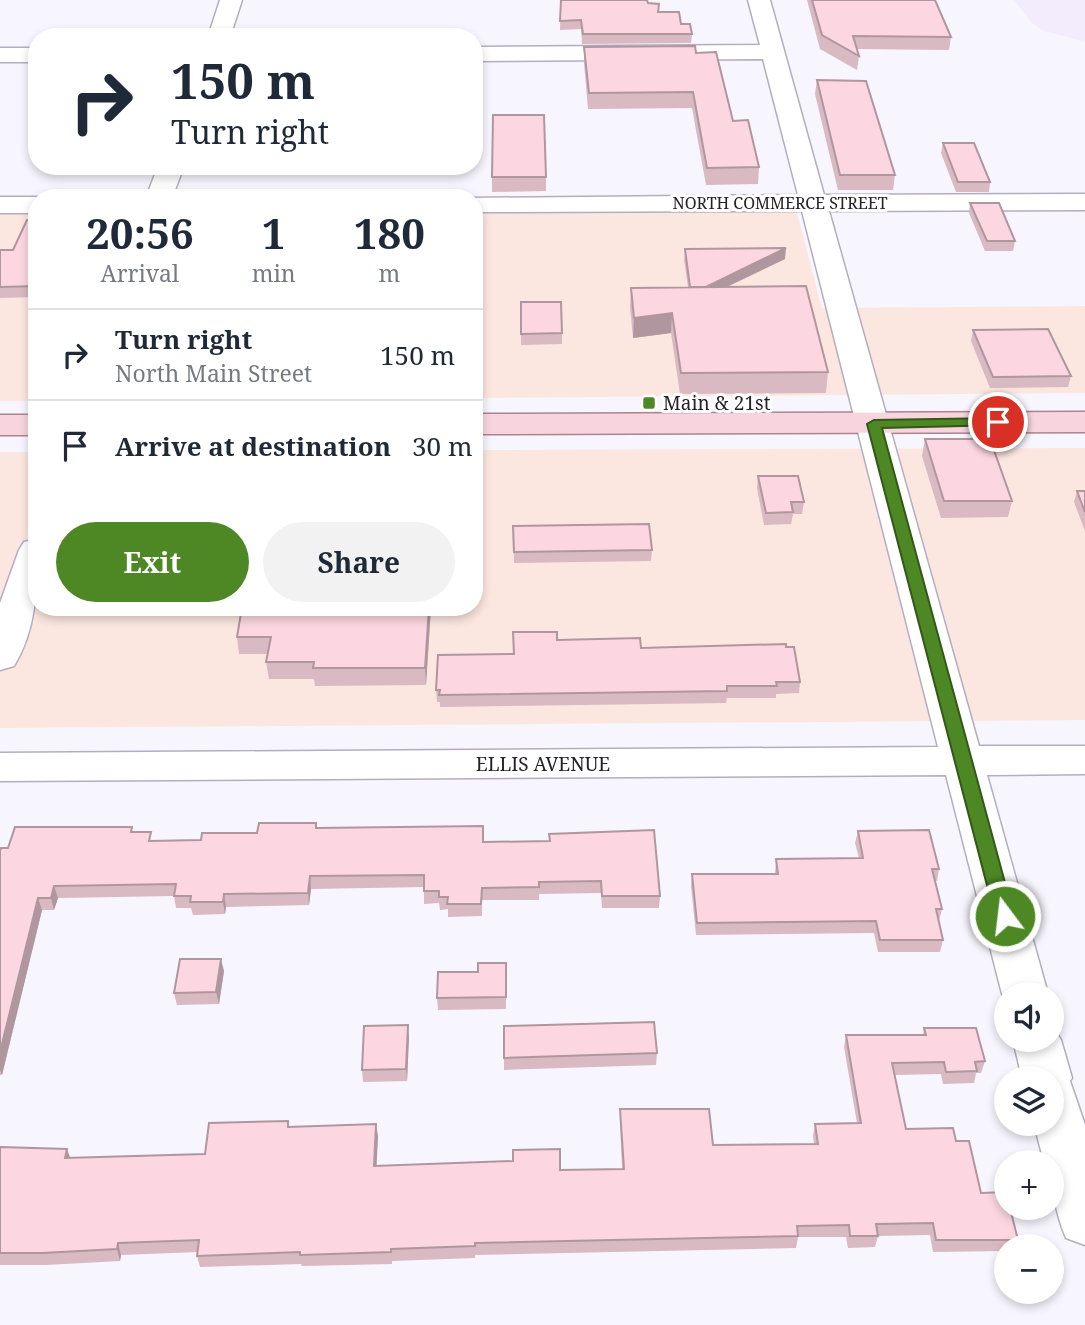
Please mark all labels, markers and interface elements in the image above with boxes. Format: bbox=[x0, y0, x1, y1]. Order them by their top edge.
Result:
text: 150 m bbox=[171, 47, 315, 113]
icon: right bbox=[56, 56, 147, 147]
text: Turn right bbox=[171, 110, 329, 153]
street label: NORTH COMMERCE STREET bbox=[672, 192, 888, 214]
text: 20:56 bbox=[86, 204, 194, 261]
text: 1 bbox=[262, 204, 286, 261]
text: 180 bbox=[354, 204, 425, 261]
text: Arrival bbox=[101, 257, 179, 289]
text: min bbox=[252, 257, 296, 289]
text: m bbox=[378, 257, 400, 289]
text: Turn right bbox=[115, 321, 252, 357]
icon: right bbox=[56, 336, 94, 374]
text: 150 m bbox=[380, 337, 455, 373]
text: North Main Street bbox=[115, 357, 312, 389]
place label: Main & 21st bbox=[663, 390, 771, 416]
pin bbox=[968, 392, 1028, 452]
marker: Main & 21st bbox=[641, 395, 657, 411]
icon: arrive bbox=[979, 403, 1017, 441]
icon: arrive bbox=[56, 427, 94, 465]
text: Arrive at destination bbox=[115, 428, 391, 464]
text: 30 m bbox=[412, 428, 472, 464]
button: Exit bbox=[56, 522, 249, 602]
button: Share bbox=[263, 522, 455, 602]
street label: ELLIS AVENUE bbox=[476, 751, 610, 777]
position arrow bbox=[968, 879, 1042, 953]
map controls bbox=[994, 982, 1064, 1304]
button: sound bbox=[994, 982, 1064, 1052]
button: layers bbox=[994, 1066, 1064, 1136]
button: + bbox=[994, 1150, 1064, 1220]
button: − bbox=[994, 1234, 1064, 1304]

